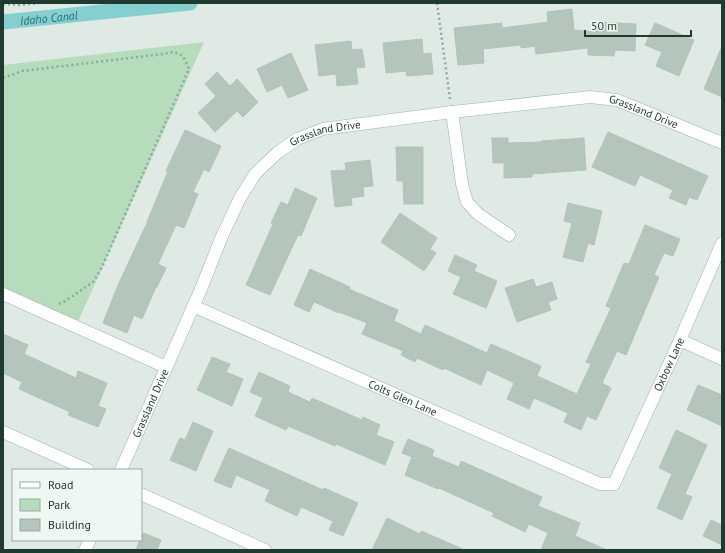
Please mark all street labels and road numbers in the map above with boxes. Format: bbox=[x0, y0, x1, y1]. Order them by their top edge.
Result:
street label: Grassland Drive bbox=[608, 92, 681, 132]
street label: Grassland Drive bbox=[287, 117, 362, 149]
street label: Oxbow Lane bbox=[650, 335, 688, 393]
street label: Grassland Drive bbox=[129, 366, 172, 440]
street label: Colts Glen Lane bbox=[366, 377, 440, 419]

